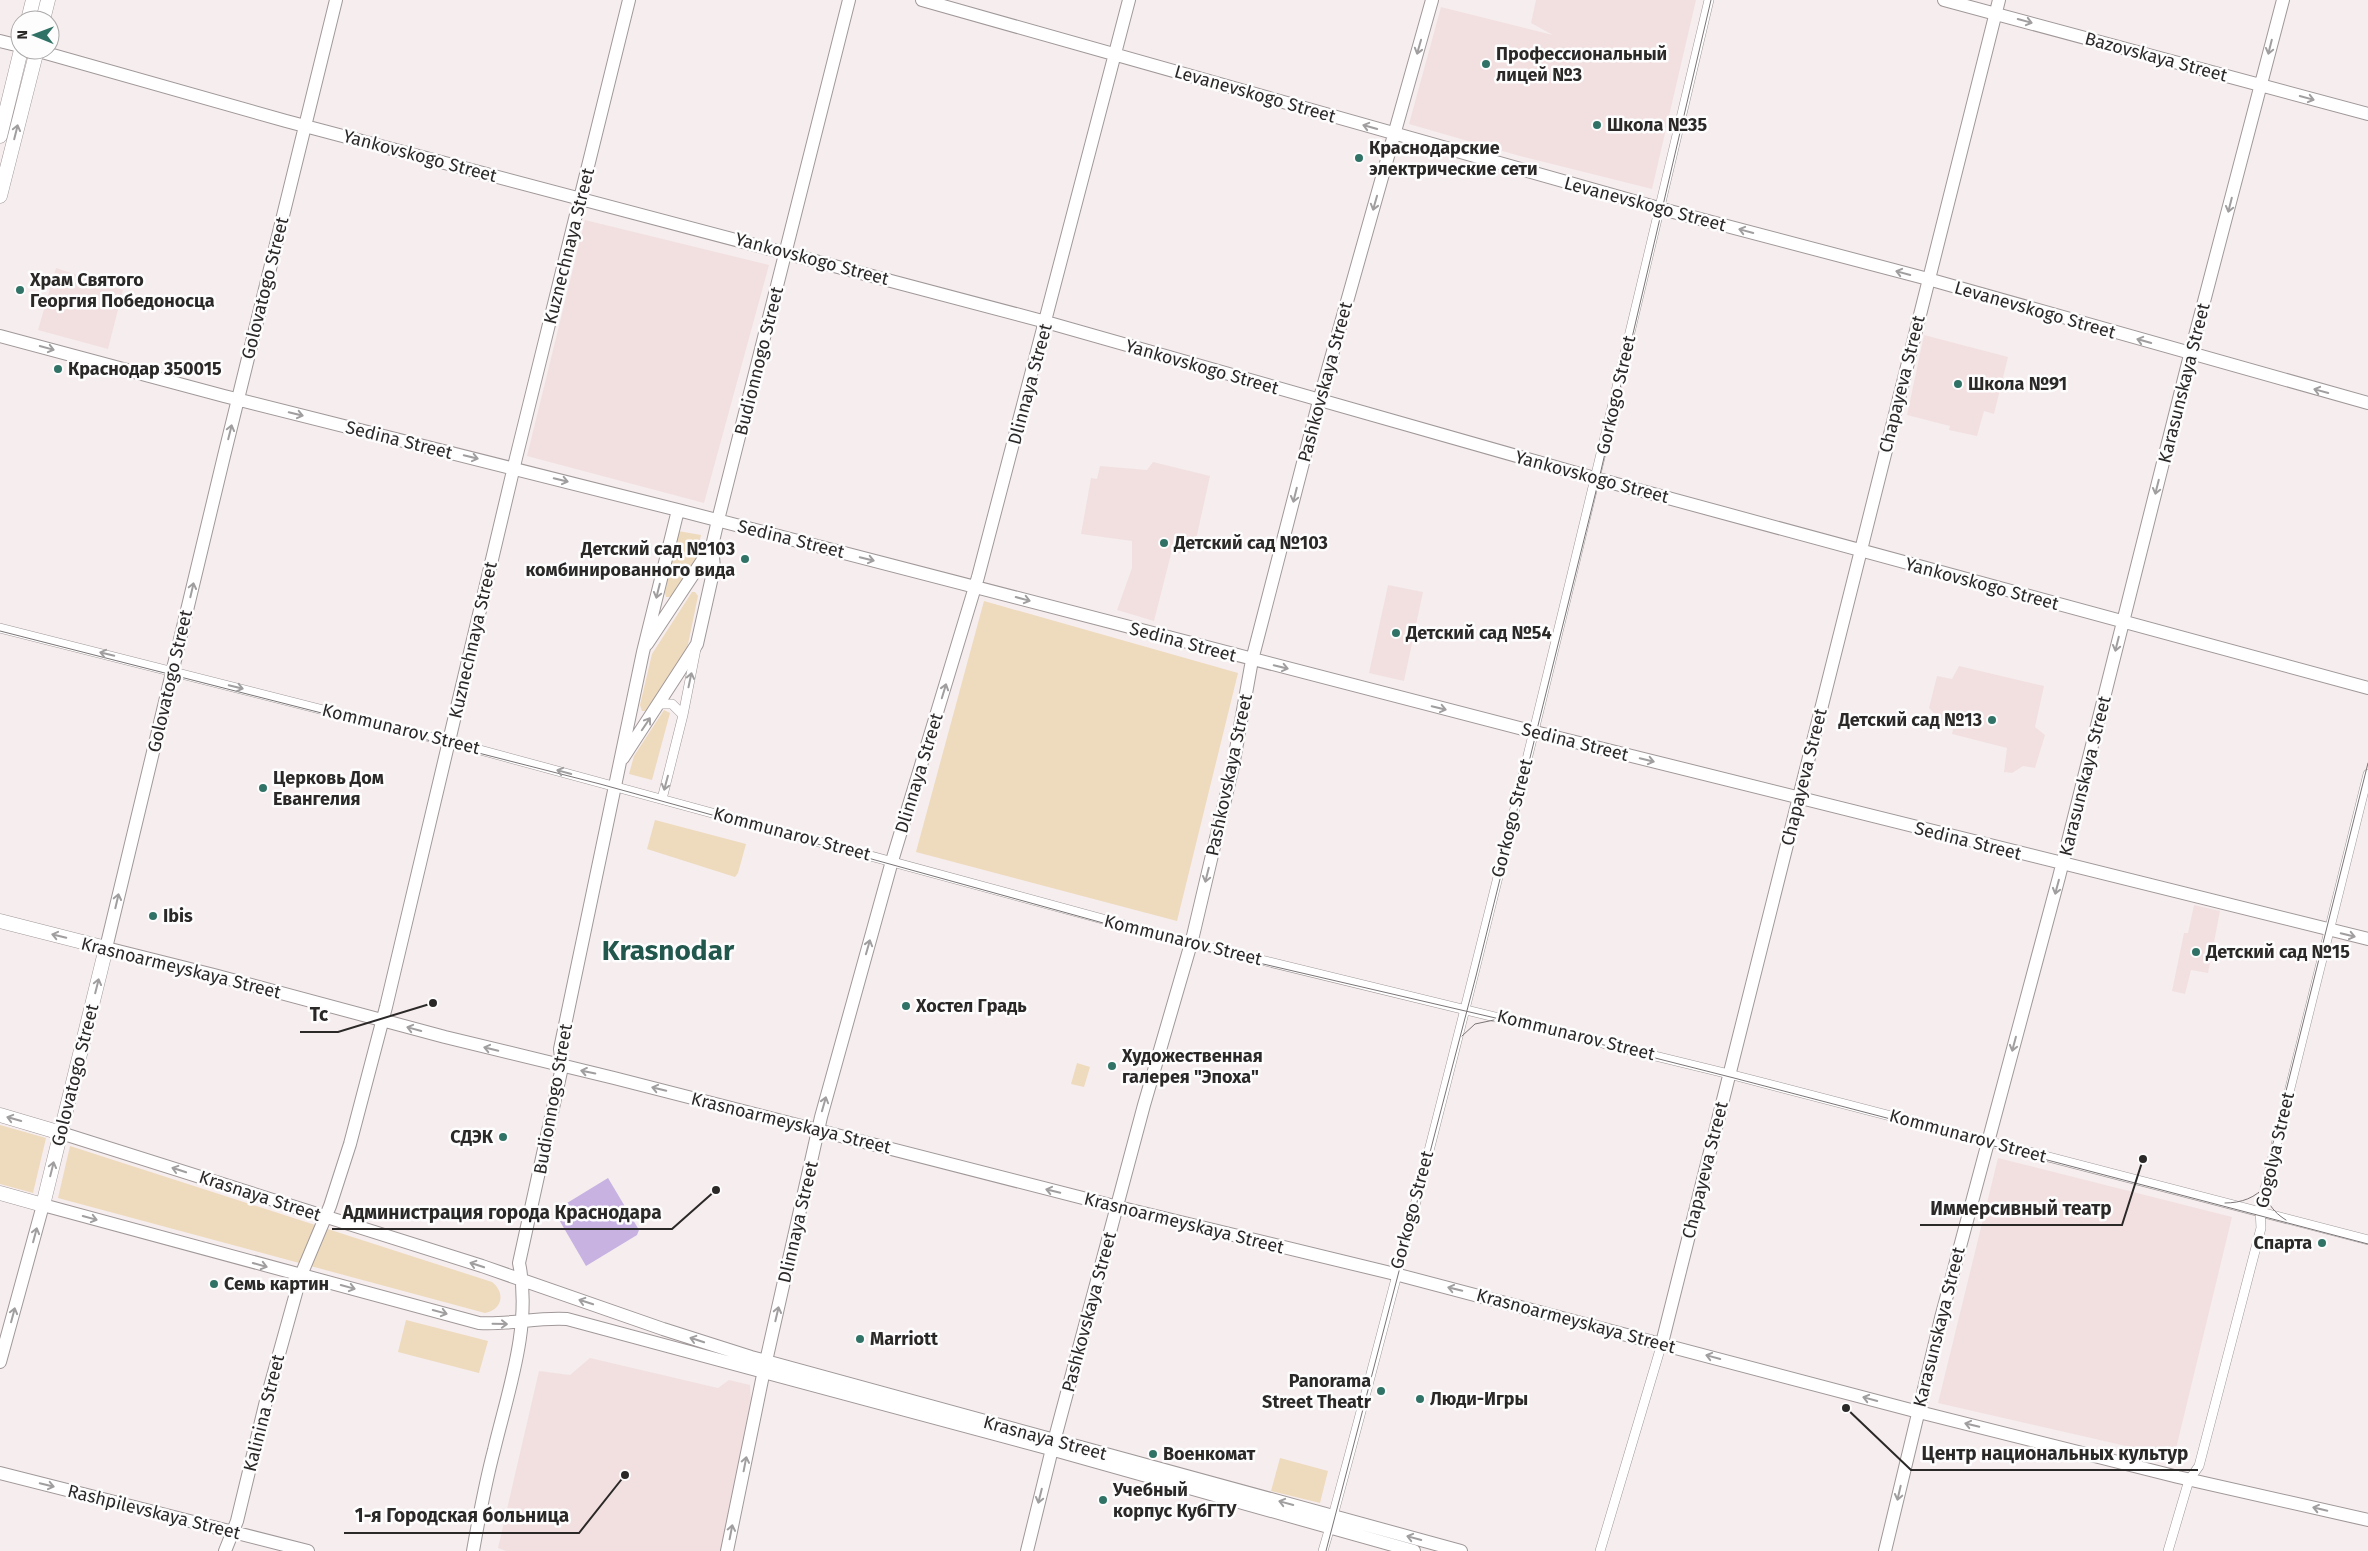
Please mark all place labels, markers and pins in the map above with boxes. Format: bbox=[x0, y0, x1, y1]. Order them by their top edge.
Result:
place label: Профессиональный лицей №3 bbox=[1496, 43, 1667, 86]
marker: Профессиональный лицей №3 bbox=[1480, 58, 1492, 70]
place label: Школа №35 bbox=[1607, 114, 1707, 136]
marker: Школа №35 bbox=[1591, 119, 1603, 131]
place label: Краснодарские электрические сети bbox=[1369, 137, 1538, 180]
marker: Краснодарские электрические сети bbox=[1353, 152, 1365, 164]
place label: Храм Святого Георгия Победоносца bbox=[29, 269, 215, 312]
marker: Храм Святого Георгия Победоносца bbox=[14, 284, 26, 296]
place label: Краснодар 350015 bbox=[68, 358, 222, 380]
marker: Краснодар 350015 bbox=[52, 363, 64, 375]
place label: Школа №91 bbox=[1968, 373, 2067, 395]
marker: Школа №91 bbox=[1952, 378, 1964, 390]
place label: Детский сад №103 bbox=[1173, 532, 1328, 554]
marker: Детский сад №103 bbox=[1158, 537, 1170, 549]
place label: Детский сад №103 комбинированного вида bbox=[525, 538, 735, 581]
marker: Детский сад №103 комбинированного вида bbox=[739, 553, 751, 565]
place label: Детский сад №54 bbox=[1405, 622, 1552, 644]
marker: Детский сад №54 bbox=[1390, 627, 1402, 639]
place label: Детский сад №13 bbox=[1837, 709, 1982, 731]
marker: Детский сад №13 bbox=[1986, 714, 1998, 726]
place label: Церковь Дом Евангелия bbox=[273, 767, 384, 810]
marker: Церковь Дом Евангелия bbox=[257, 782, 269, 794]
place label: Ibis bbox=[163, 905, 193, 927]
marker: Ibis bbox=[147, 910, 159, 922]
place label: Детский сад №15 bbox=[2205, 941, 2350, 963]
marker: Детский сад №15 bbox=[2190, 946, 2202, 958]
place label: Хостел Градь bbox=[915, 995, 1027, 1017]
callout: Тс bbox=[300, 998, 338, 1032]
marker: Хостел Градь bbox=[900, 1000, 912, 1012]
place label: Художественная галерея "Эпоха" bbox=[1121, 1045, 1263, 1088]
marker: Художественная галерея "Эпоха" bbox=[1106, 1060, 1118, 1072]
place label: СДЭК bbox=[450, 1126, 494, 1148]
marker: СДЭК bbox=[497, 1131, 509, 1143]
callout: Иммерсивный театр bbox=[1920, 1191, 2122, 1225]
callout: Администрация города Краснодара bbox=[332, 1195, 672, 1229]
place label: Спарта bbox=[2254, 1232, 2312, 1254]
marker: Спарта bbox=[2316, 1237, 2328, 1249]
place label: Семь картин bbox=[224, 1273, 329, 1295]
marker: Семь картин bbox=[208, 1278, 220, 1290]
place label: Marriott bbox=[870, 1328, 939, 1350]
marker: Marriott bbox=[854, 1333, 866, 1345]
place label: Panorama Street Theatr bbox=[1262, 1370, 1372, 1413]
marker: Panorama Street Theatr bbox=[1375, 1385, 1387, 1397]
place label: Люди-Игры bbox=[1430, 1388, 1528, 1410]
marker: Люди-Игры bbox=[1414, 1393, 1426, 1405]
callout: Центр национальных культур bbox=[1911, 1436, 2198, 1470]
place label: Военкомат bbox=[1163, 1443, 1256, 1465]
marker: Военкомат bbox=[1147, 1448, 1159, 1460]
place label: Учебный корпус КубГТУ bbox=[1112, 1479, 1237, 1522]
marker: Учебный корпус КубГТУ bbox=[1097, 1494, 1109, 1506]
callout: 1-я Городская больница bbox=[344, 1499, 579, 1533]

